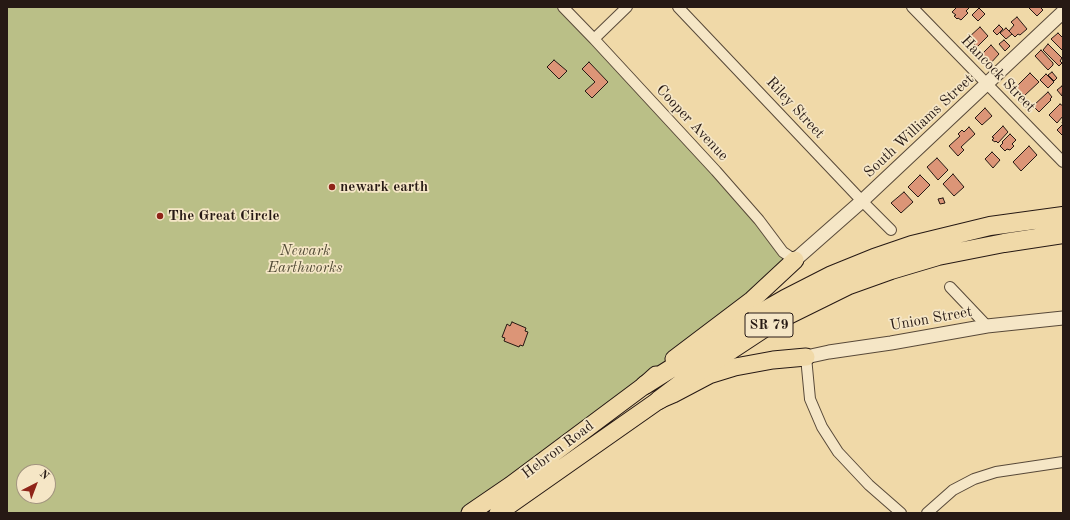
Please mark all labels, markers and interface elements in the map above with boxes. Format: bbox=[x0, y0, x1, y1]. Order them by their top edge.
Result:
street label: Hancock Street bbox=[957, 32, 1039, 116]
street label: South Williams Street bbox=[860, 70, 978, 182]
street label: Riley Street bbox=[762, 73, 828, 143]
street label: Cooper Avenue bbox=[652, 81, 732, 165]
place label: newark earth bbox=[340, 178, 428, 196]
marker: newark earth bbox=[327, 182, 337, 192]
place label: The Great Circle bbox=[168, 207, 280, 225]
marker: The Great Circle bbox=[155, 211, 165, 221]
park label: Newark Earthworks bbox=[267, 242, 343, 277]
street label: Union Street bbox=[888, 303, 974, 335]
road number: SR 79 bbox=[745, 313, 793, 337]
street label: Hebron Road bbox=[518, 417, 598, 483]
north arrow bbox=[16, 464, 56, 504]
text: N bbox=[37, 469, 50, 482]

